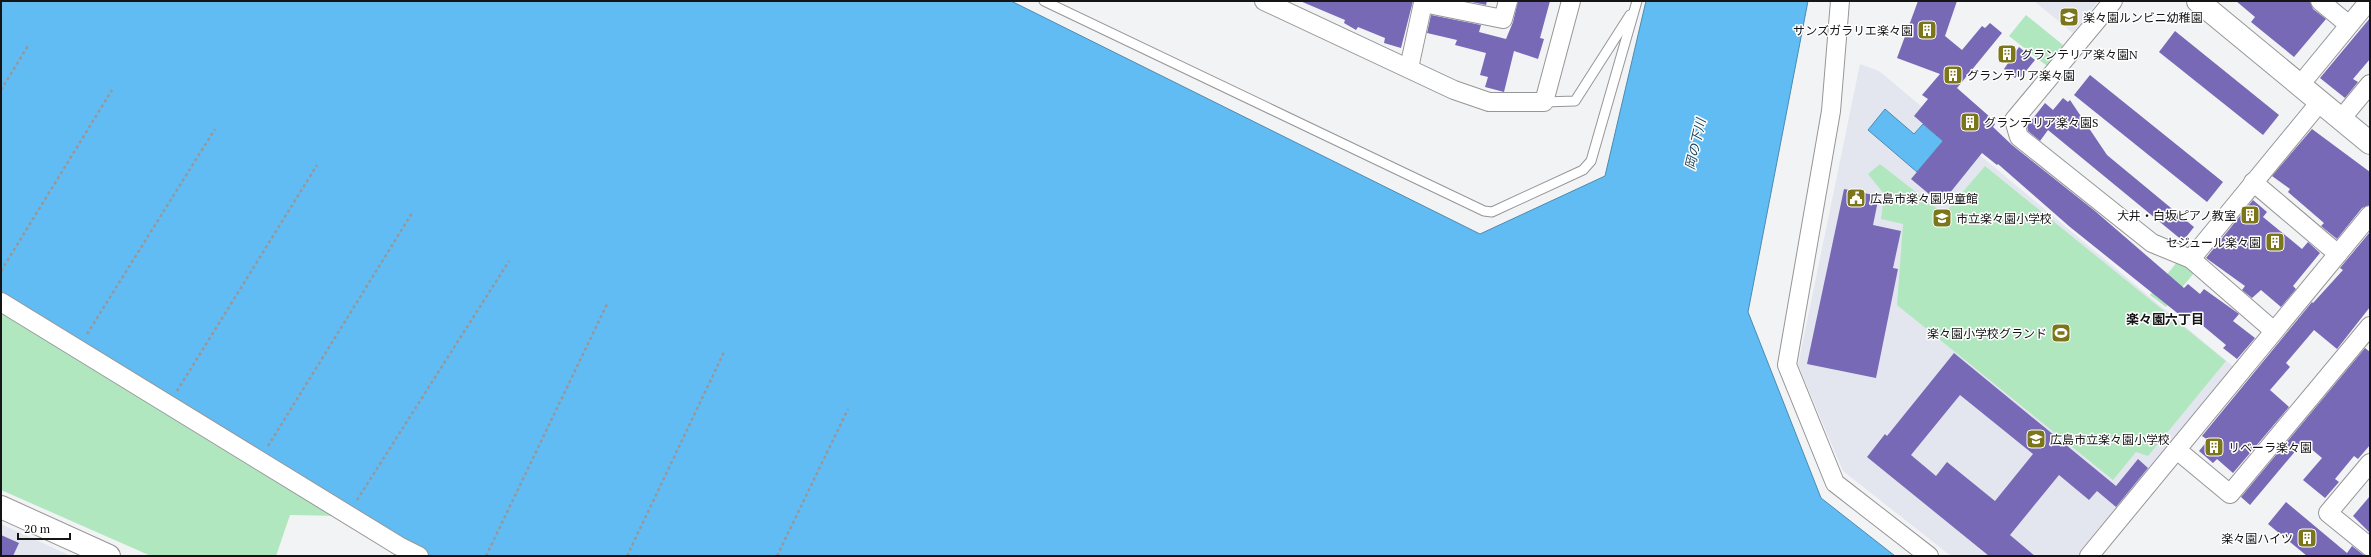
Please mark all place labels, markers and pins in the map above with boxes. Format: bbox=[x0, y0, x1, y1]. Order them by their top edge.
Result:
school or university icon: 楽々園ルンビニ幼稚園 bbox=[2058, 6, 2080, 28]
place label: 楽々園ルンビニ幼稚園 bbox=[2083, 10, 2203, 25]
building icon: サンズガラリエ楽々園 bbox=[1916, 19, 1938, 41]
place label: サンズガラリエ楽々園 bbox=[1793, 23, 1913, 38]
building icon: グランテリア楽々園N bbox=[1996, 43, 2018, 65]
place label: グランテリア楽々園N bbox=[2021, 47, 2138, 62]
building icon: グランテリア楽々園 bbox=[1942, 64, 1964, 86]
place label: グランテリア楽々園 bbox=[1967, 68, 2075, 83]
building icon: グランテリア楽々園S bbox=[1959, 111, 1981, 133]
place label: グランテリア楽々園S bbox=[1984, 115, 2098, 130]
public building icon: 広島市楽々園児童館 bbox=[1845, 187, 1867, 209]
place label: 広島市楽々園児童館 bbox=[1870, 191, 1978, 206]
building icon: 大井・白坂ピアノ教室 bbox=[2239, 204, 2261, 226]
school or university icon: 市立楽々園小学校 bbox=[1931, 207, 1953, 229]
place label: 大井・白坂ピアノ教室 bbox=[2117, 208, 2236, 223]
place label: 市立楽々園小学校 bbox=[1956, 211, 2052, 226]
building icon: セジュール楽々園 bbox=[2264, 231, 2286, 253]
place label: セジュール楽々園 bbox=[2166, 235, 2261, 250]
sports icon: 楽々園小学校グランド bbox=[2050, 322, 2072, 344]
place label: 楽々園小学校グランド bbox=[1927, 326, 2047, 341]
school or university icon: 広島市立楽々園小学校 bbox=[2025, 428, 2047, 450]
place label: 広島市立楽々園小学校 bbox=[2050, 432, 2170, 447]
building icon: リベーラ楽々園 bbox=[2203, 436, 2225, 458]
place label: リベーラ楽々園 bbox=[2228, 440, 2312, 455]
building icon: 楽々園ハイツ bbox=[2296, 527, 2318, 549]
place label: 楽々園ハイツ bbox=[2221, 531, 2293, 546]

